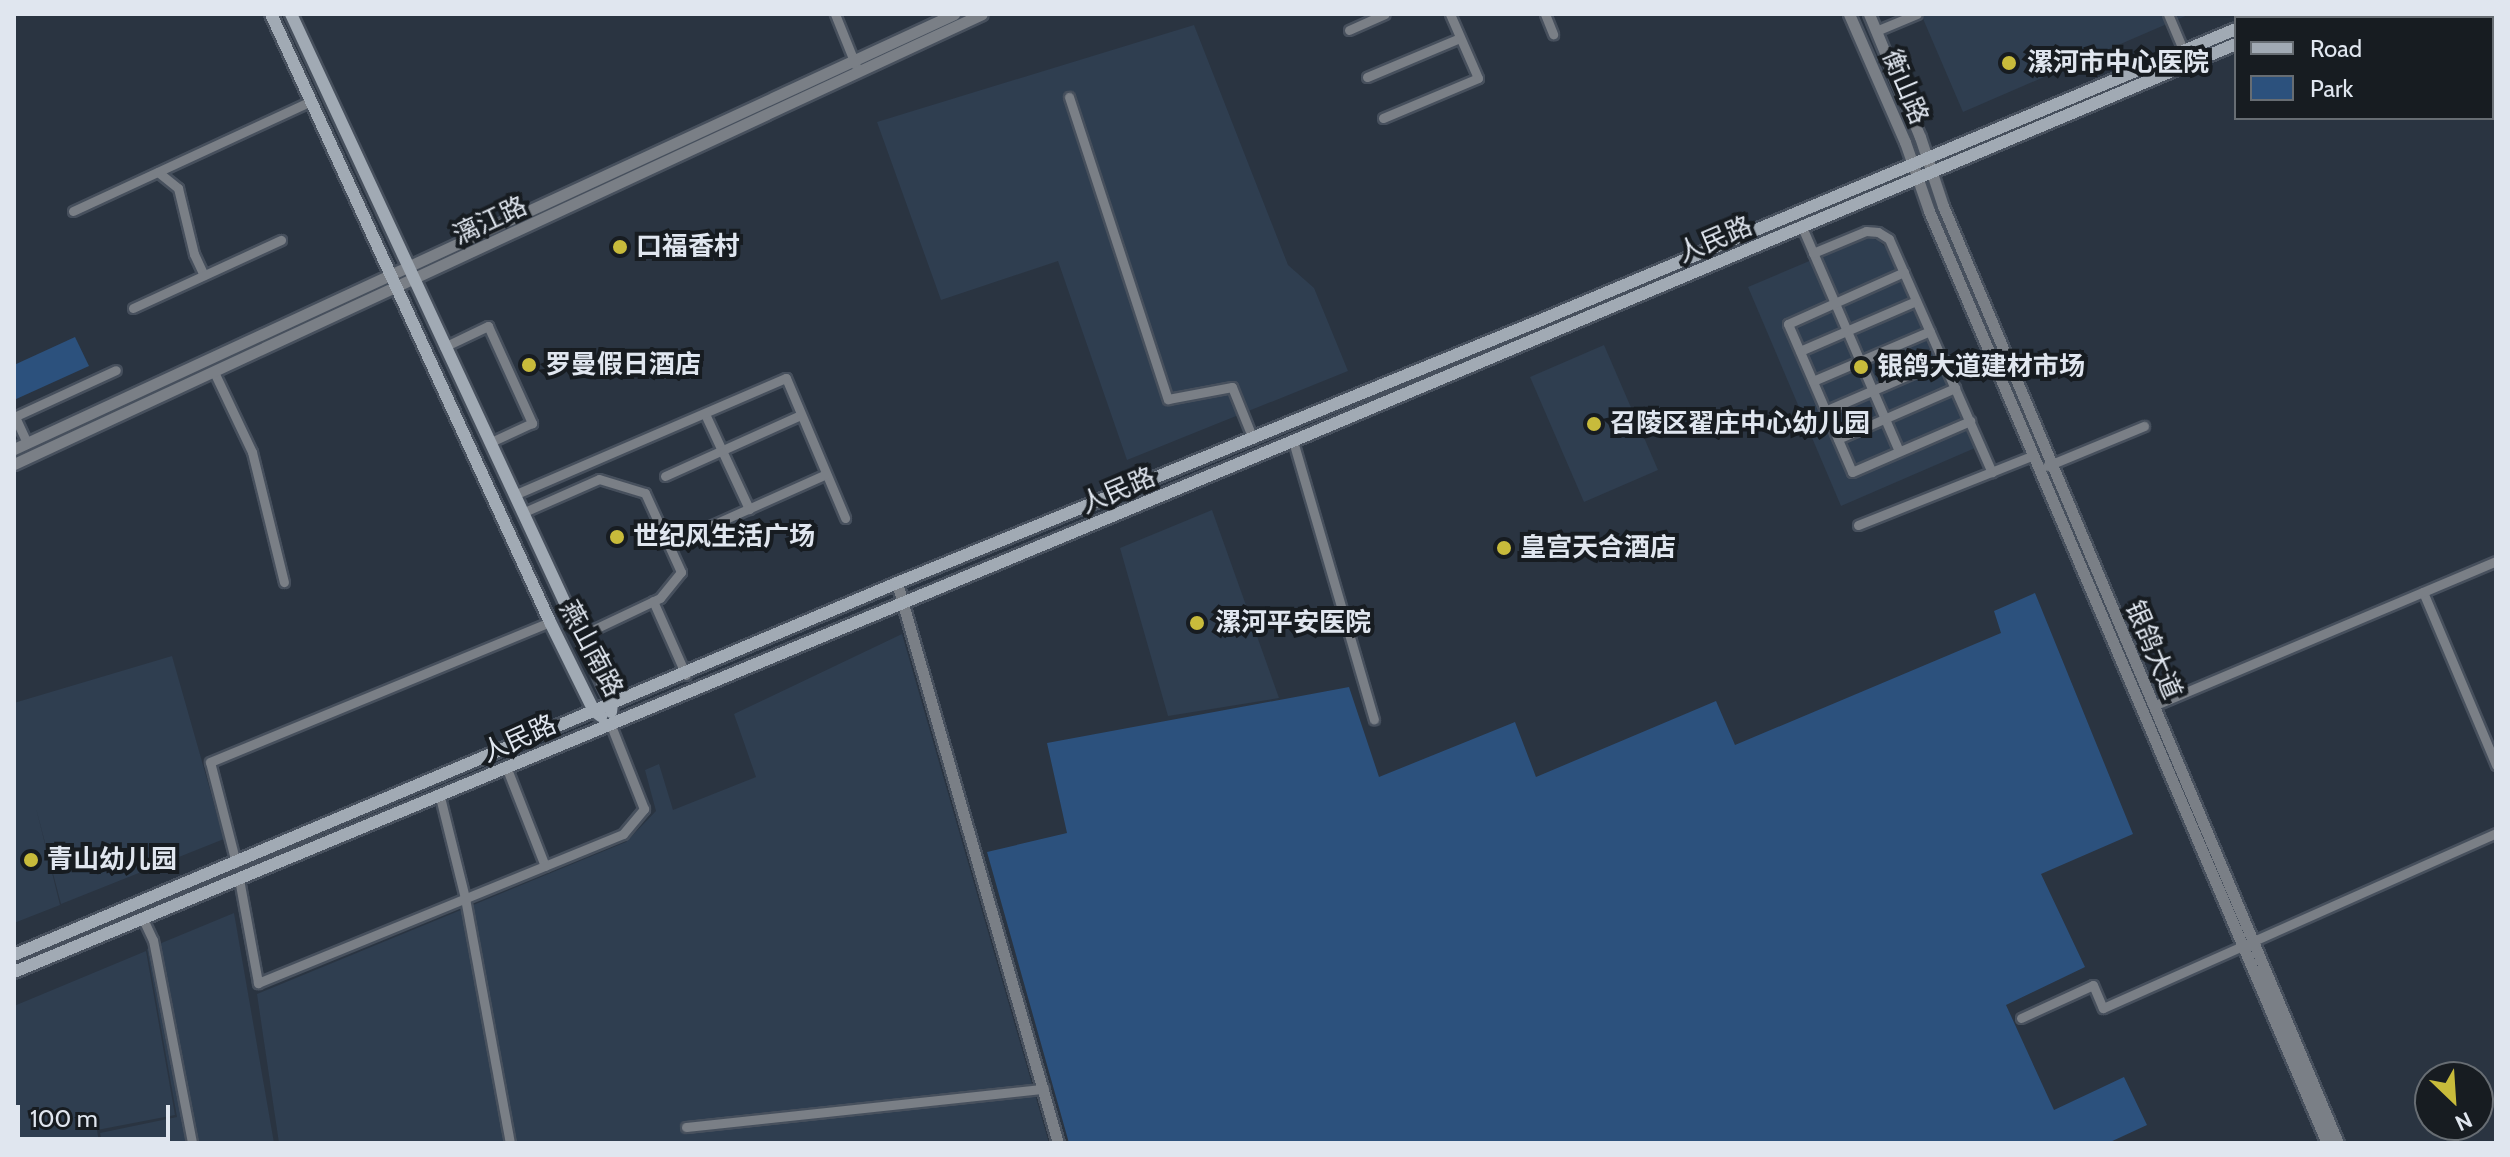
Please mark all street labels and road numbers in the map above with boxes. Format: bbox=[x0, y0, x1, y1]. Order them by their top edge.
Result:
street label: 衡山路 bbox=[1875, 45, 1935, 129]
street label: 漓江路 bbox=[448, 190, 532, 252]
street label: 人民路 bbox=[1673, 210, 1757, 270]
street label: 人民路 bbox=[1076, 461, 1160, 521]
street label: 燕山南路 bbox=[553, 596, 629, 702]
street label: 银鸽大道 bbox=[2118, 596, 2188, 704]
street label: 人民路 bbox=[477, 709, 561, 769]

